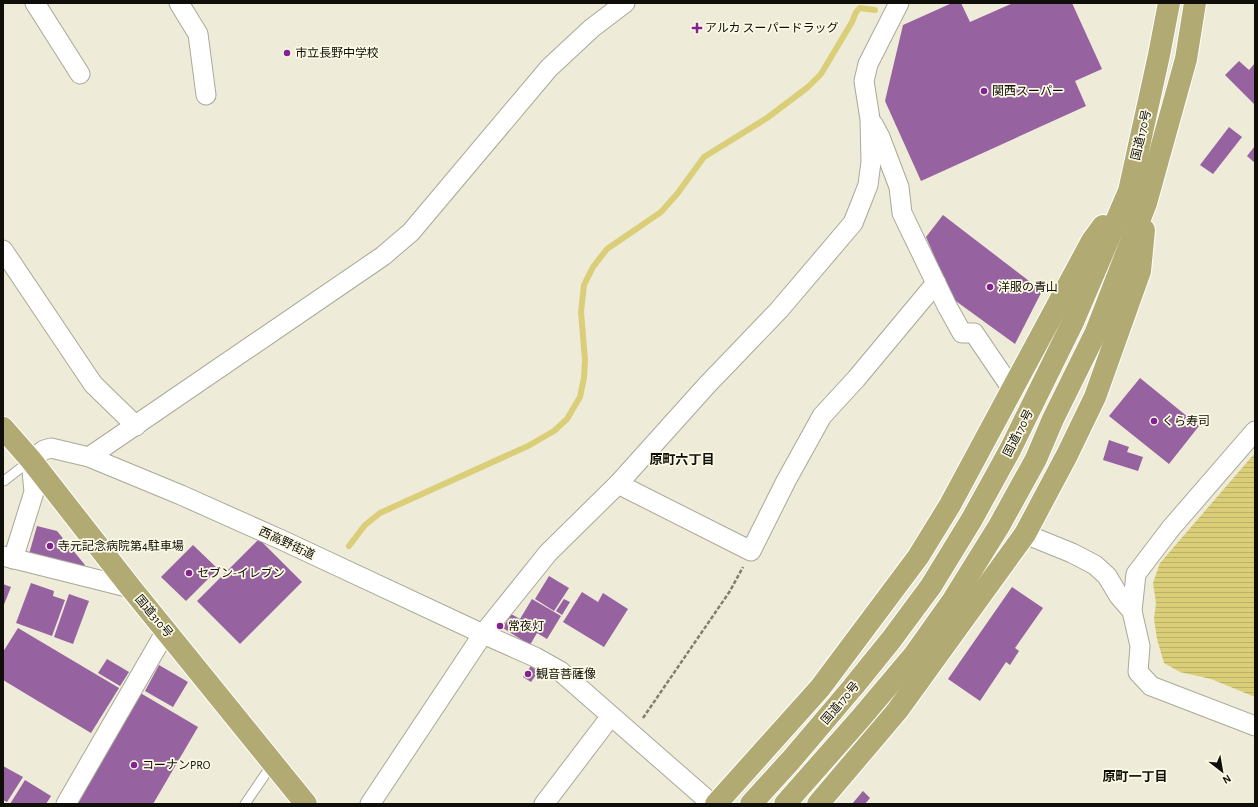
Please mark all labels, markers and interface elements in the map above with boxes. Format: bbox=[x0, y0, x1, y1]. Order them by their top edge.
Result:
place label: アルカ スーパードラッグ bbox=[705, 21, 838, 34]
marker: アルカ スーパードラッグ bbox=[692, 23, 702, 33]
place label: 市立長野中学校 bbox=[295, 46, 379, 59]
marker: 市立長野中学校 bbox=[282, 48, 292, 58]
place label: 関西スーパー bbox=[992, 85, 1064, 97]
marker: 関西スーパー bbox=[979, 86, 989, 96]
street label: 国道170号 bbox=[1128, 108, 1153, 161]
place label: 洋服の青山 bbox=[998, 280, 1058, 293]
marker: 洋服の青山 bbox=[985, 282, 995, 292]
street label: 国道170号 bbox=[1000, 407, 1035, 459]
place label: くら寿司 bbox=[1162, 414, 1210, 427]
marker: くら寿司 bbox=[1149, 416, 1159, 426]
district label: 原町六丁目 bbox=[649, 453, 715, 467]
street label: 西高野街道 bbox=[257, 524, 317, 561]
place label: 寺元記念病院第4駐車場 bbox=[58, 539, 184, 552]
marker: 寺元記念病院第4駐車場 bbox=[45, 541, 55, 551]
place label: セブン-イレブン bbox=[197, 566, 285, 579]
marker: セブン-イレブン bbox=[184, 568, 194, 578]
street label: 国道310号 bbox=[133, 592, 176, 640]
place label: 常夜灯 bbox=[508, 620, 544, 632]
marker: 常夜灯 bbox=[495, 621, 505, 631]
place label: 観音菩薩像 bbox=[536, 667, 596, 680]
marker: 観音菩薩像 bbox=[523, 669, 533, 679]
street label: 国道170号 bbox=[818, 679, 861, 727]
north arrow bbox=[1202, 751, 1242, 791]
place label: コーナンPRO bbox=[142, 759, 211, 771]
marker: コーナンPRO bbox=[129, 760, 139, 770]
district label: 原町一丁目 bbox=[1102, 770, 1168, 784]
text: N bbox=[1221, 772, 1233, 786]

